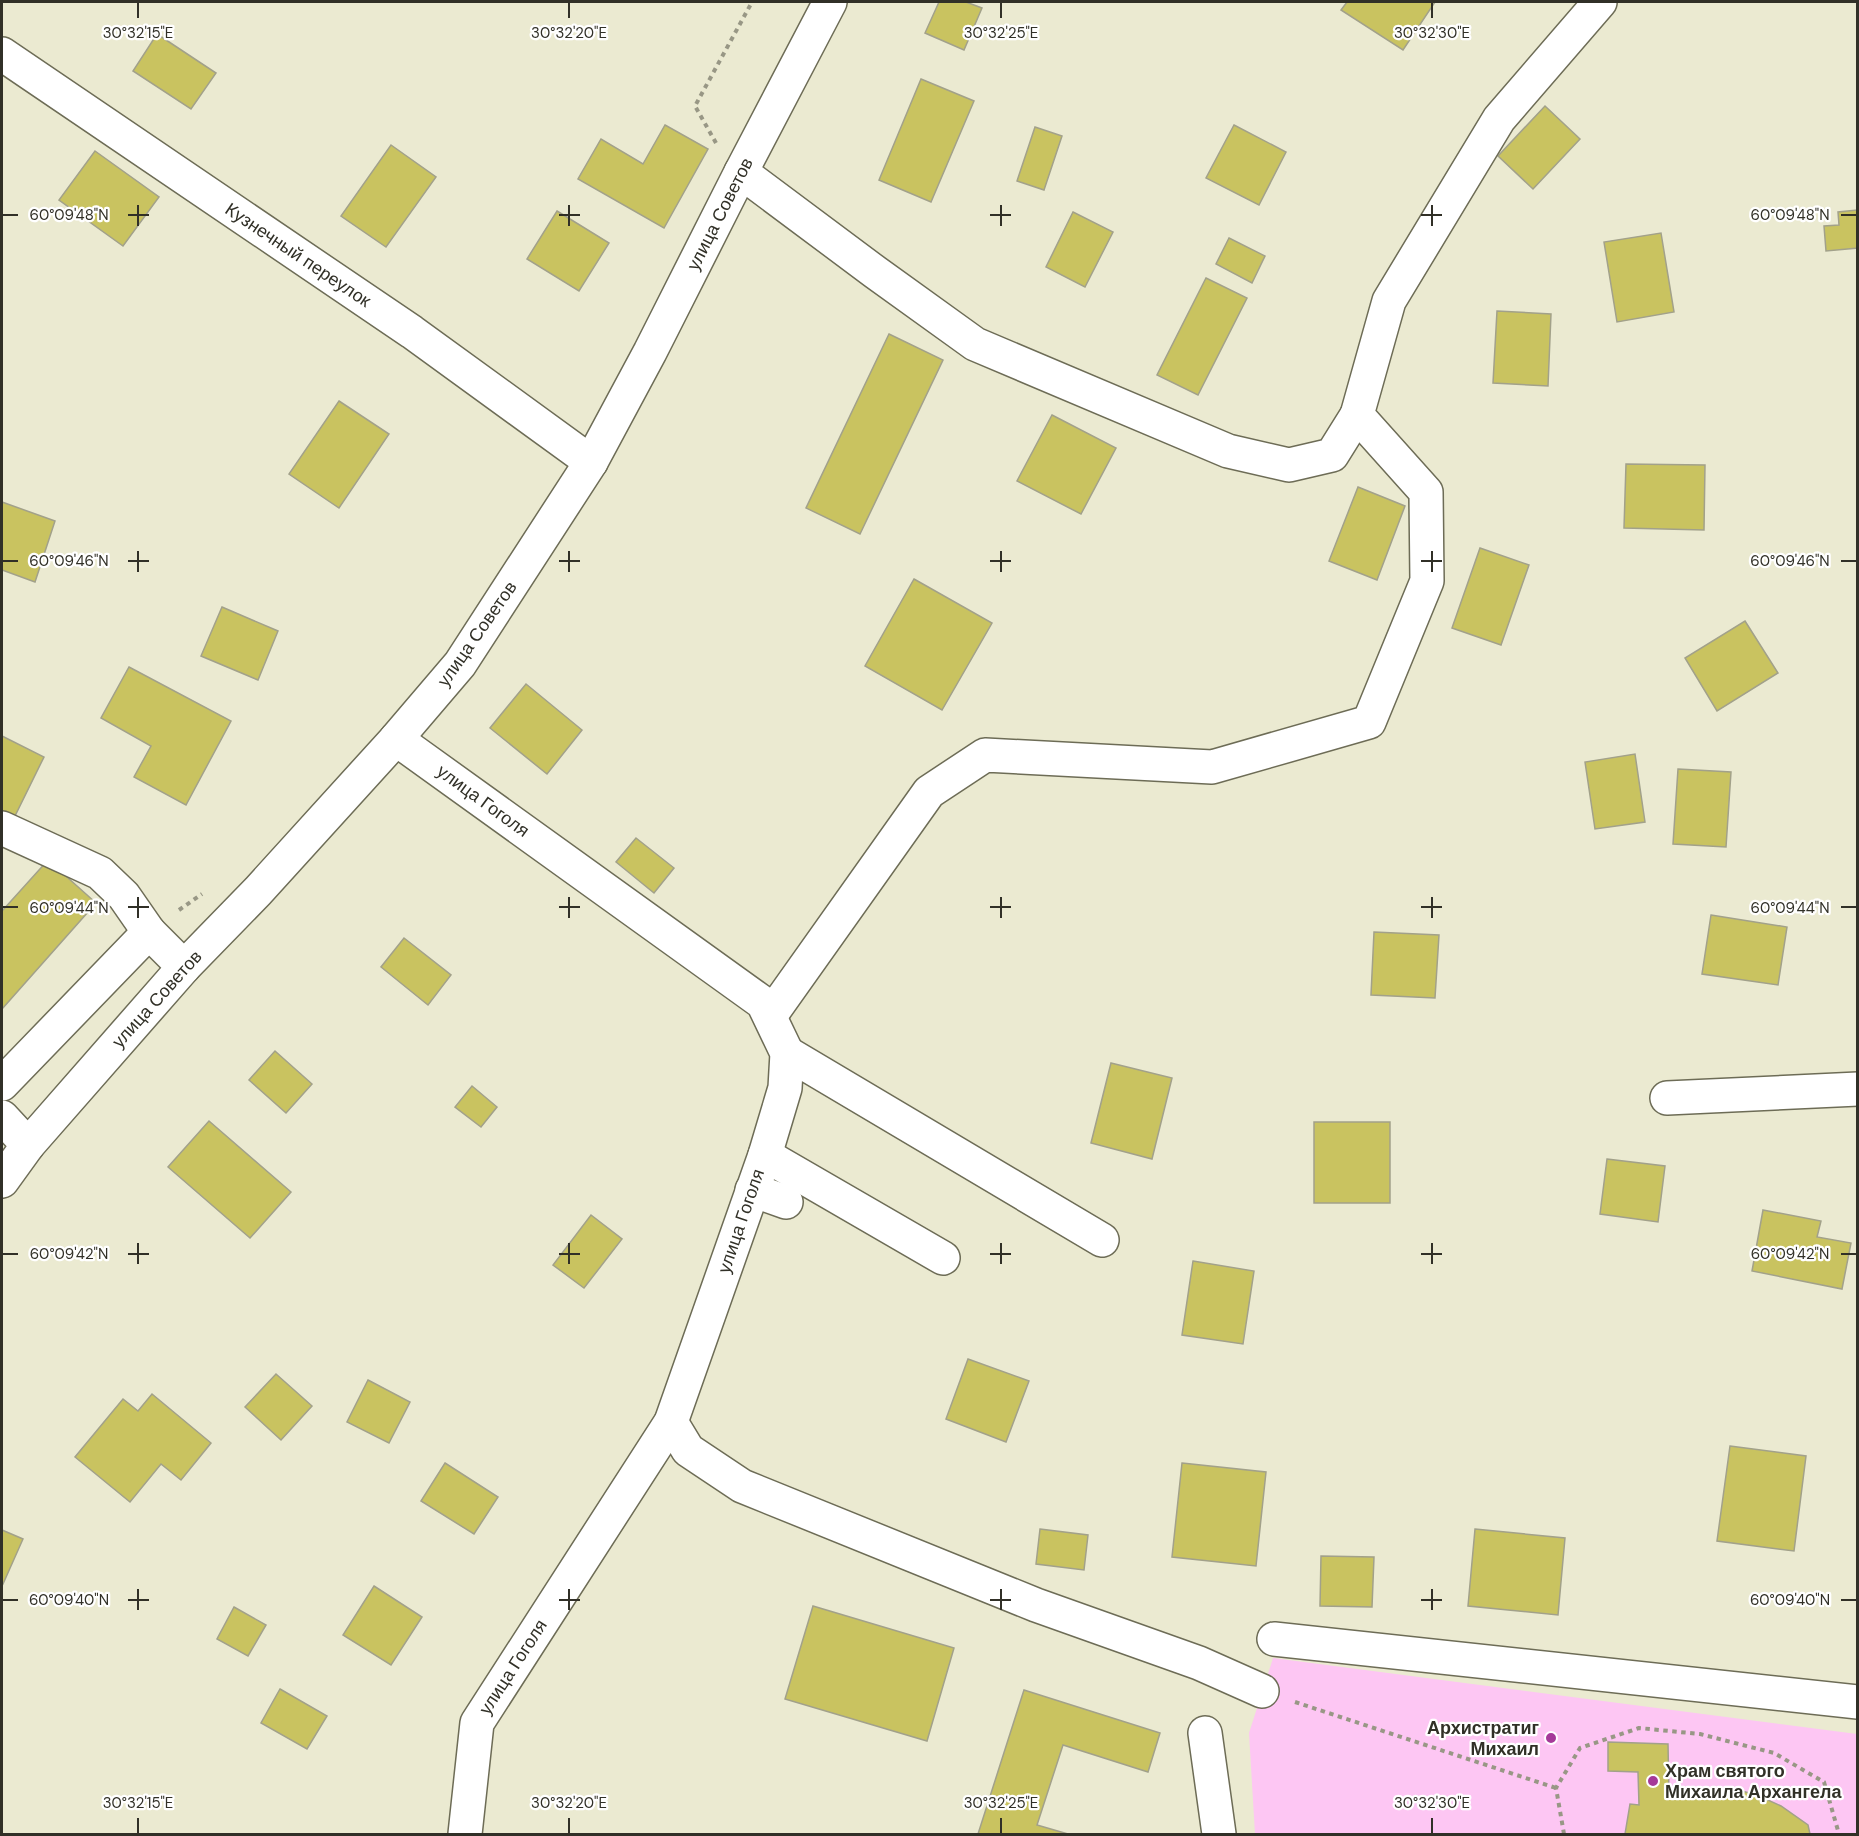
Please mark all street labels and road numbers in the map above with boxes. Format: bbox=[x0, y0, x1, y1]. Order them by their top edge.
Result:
street label: улица Советов bbox=[681, 153, 759, 275]
street label: Кузнечный переулок bbox=[220, 197, 376, 313]
street label: улица Советов bbox=[432, 576, 522, 692]
street label: улица Гоголя bbox=[432, 759, 534, 843]
street label: улица Советов bbox=[107, 945, 207, 1053]
street label: улица Гоголя bbox=[712, 1166, 770, 1276]
street label: улица Гоголя bbox=[473, 1615, 553, 1719]

